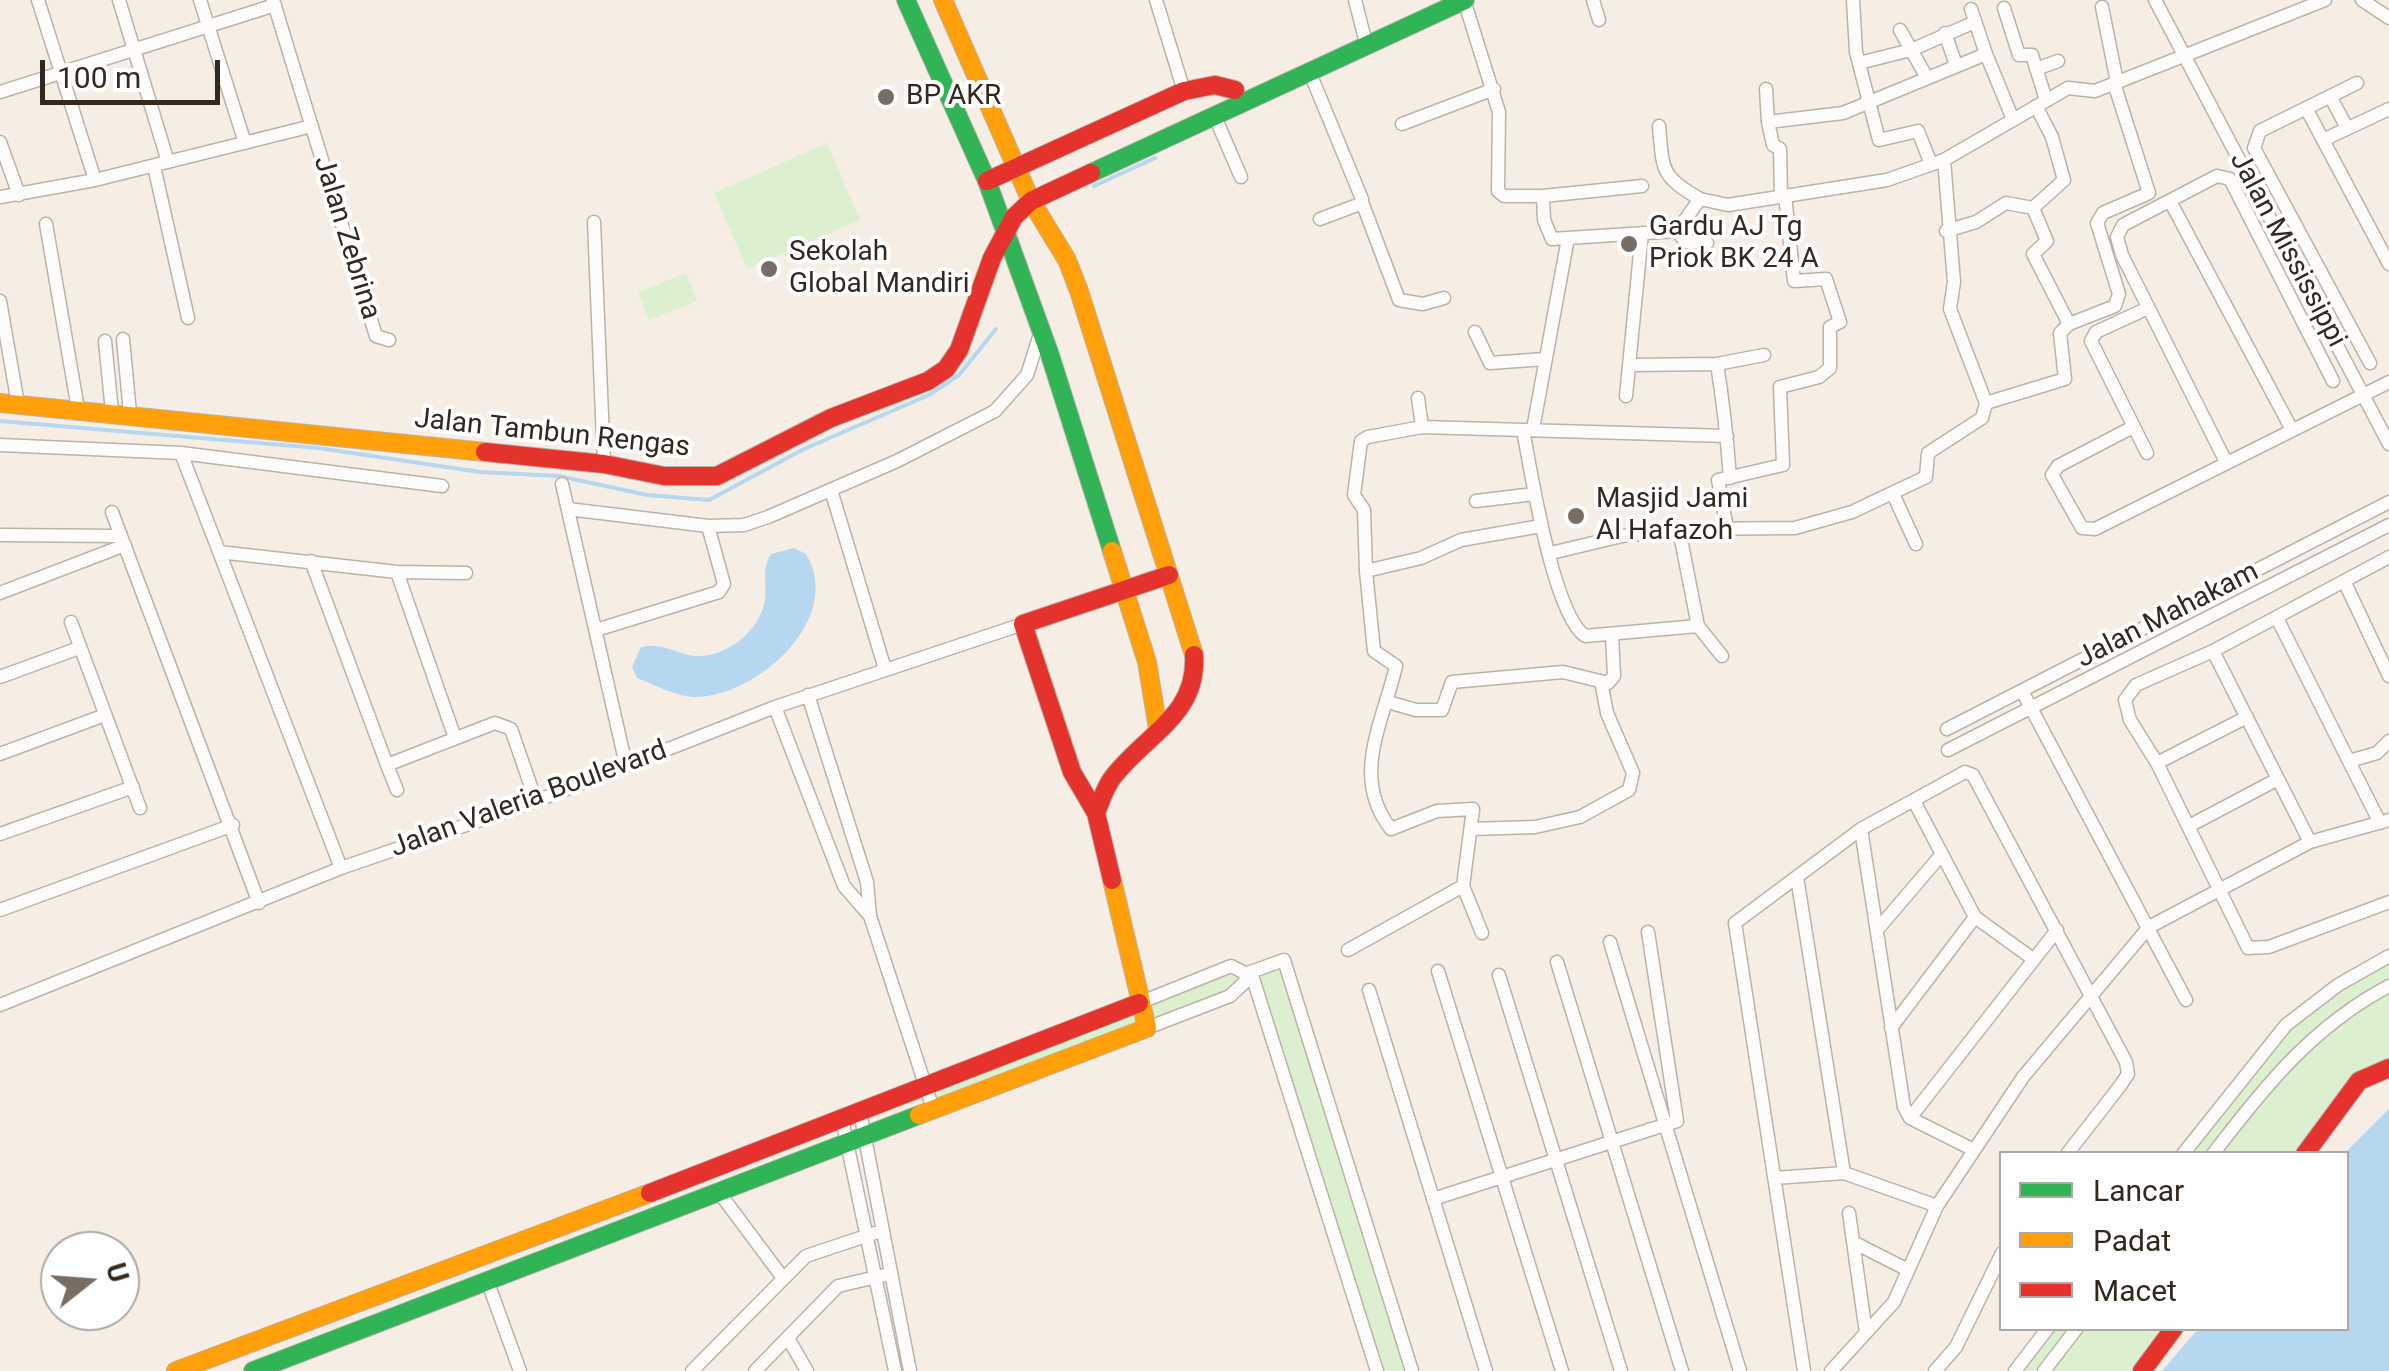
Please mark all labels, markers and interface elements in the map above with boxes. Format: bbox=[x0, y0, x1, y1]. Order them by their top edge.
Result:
scale bar bbox=[45, 40, 225, 102]
text: 100 m bbox=[57, 60, 141, 95]
place label: BP AKR bbox=[906, 80, 1001, 114]
marker: BP AKR bbox=[875, 86, 897, 108]
street label: Jalan Mississippi bbox=[2221, 147, 2353, 353]
street label: Jalan Zebrina bbox=[305, 152, 387, 324]
place label: Gardu AJ Tg Priok BK 24 A bbox=[1649, 211, 1819, 277]
marker: Gardu AJ Tg Priok BK 24 A bbox=[1618, 233, 1640, 255]
place label: Sekolah Global Mandiri bbox=[789, 236, 970, 302]
marker: Sekolah Global Mandiri bbox=[758, 258, 780, 280]
street label: Jalan Tambun Rengas bbox=[413, 403, 691, 465]
place label: Masjid Jami Al Hafazoh bbox=[1596, 483, 1748, 549]
marker: Masjid Jami Al Hafazoh bbox=[1565, 505, 1587, 527]
street label: Jalan Mahakam bbox=[2072, 556, 2264, 676]
street label: Jalan Valeria Boulevard bbox=[386, 734, 672, 866]
legend bbox=[1999, 1151, 2349, 1331]
text: Lancar bbox=[2093, 1173, 2184, 1208]
text: Padat bbox=[2093, 1223, 2171, 1258]
north arrow bbox=[40, 1231, 140, 1331]
text: U bbox=[99, 1259, 136, 1286]
text: Macet bbox=[2093, 1273, 2177, 1308]

